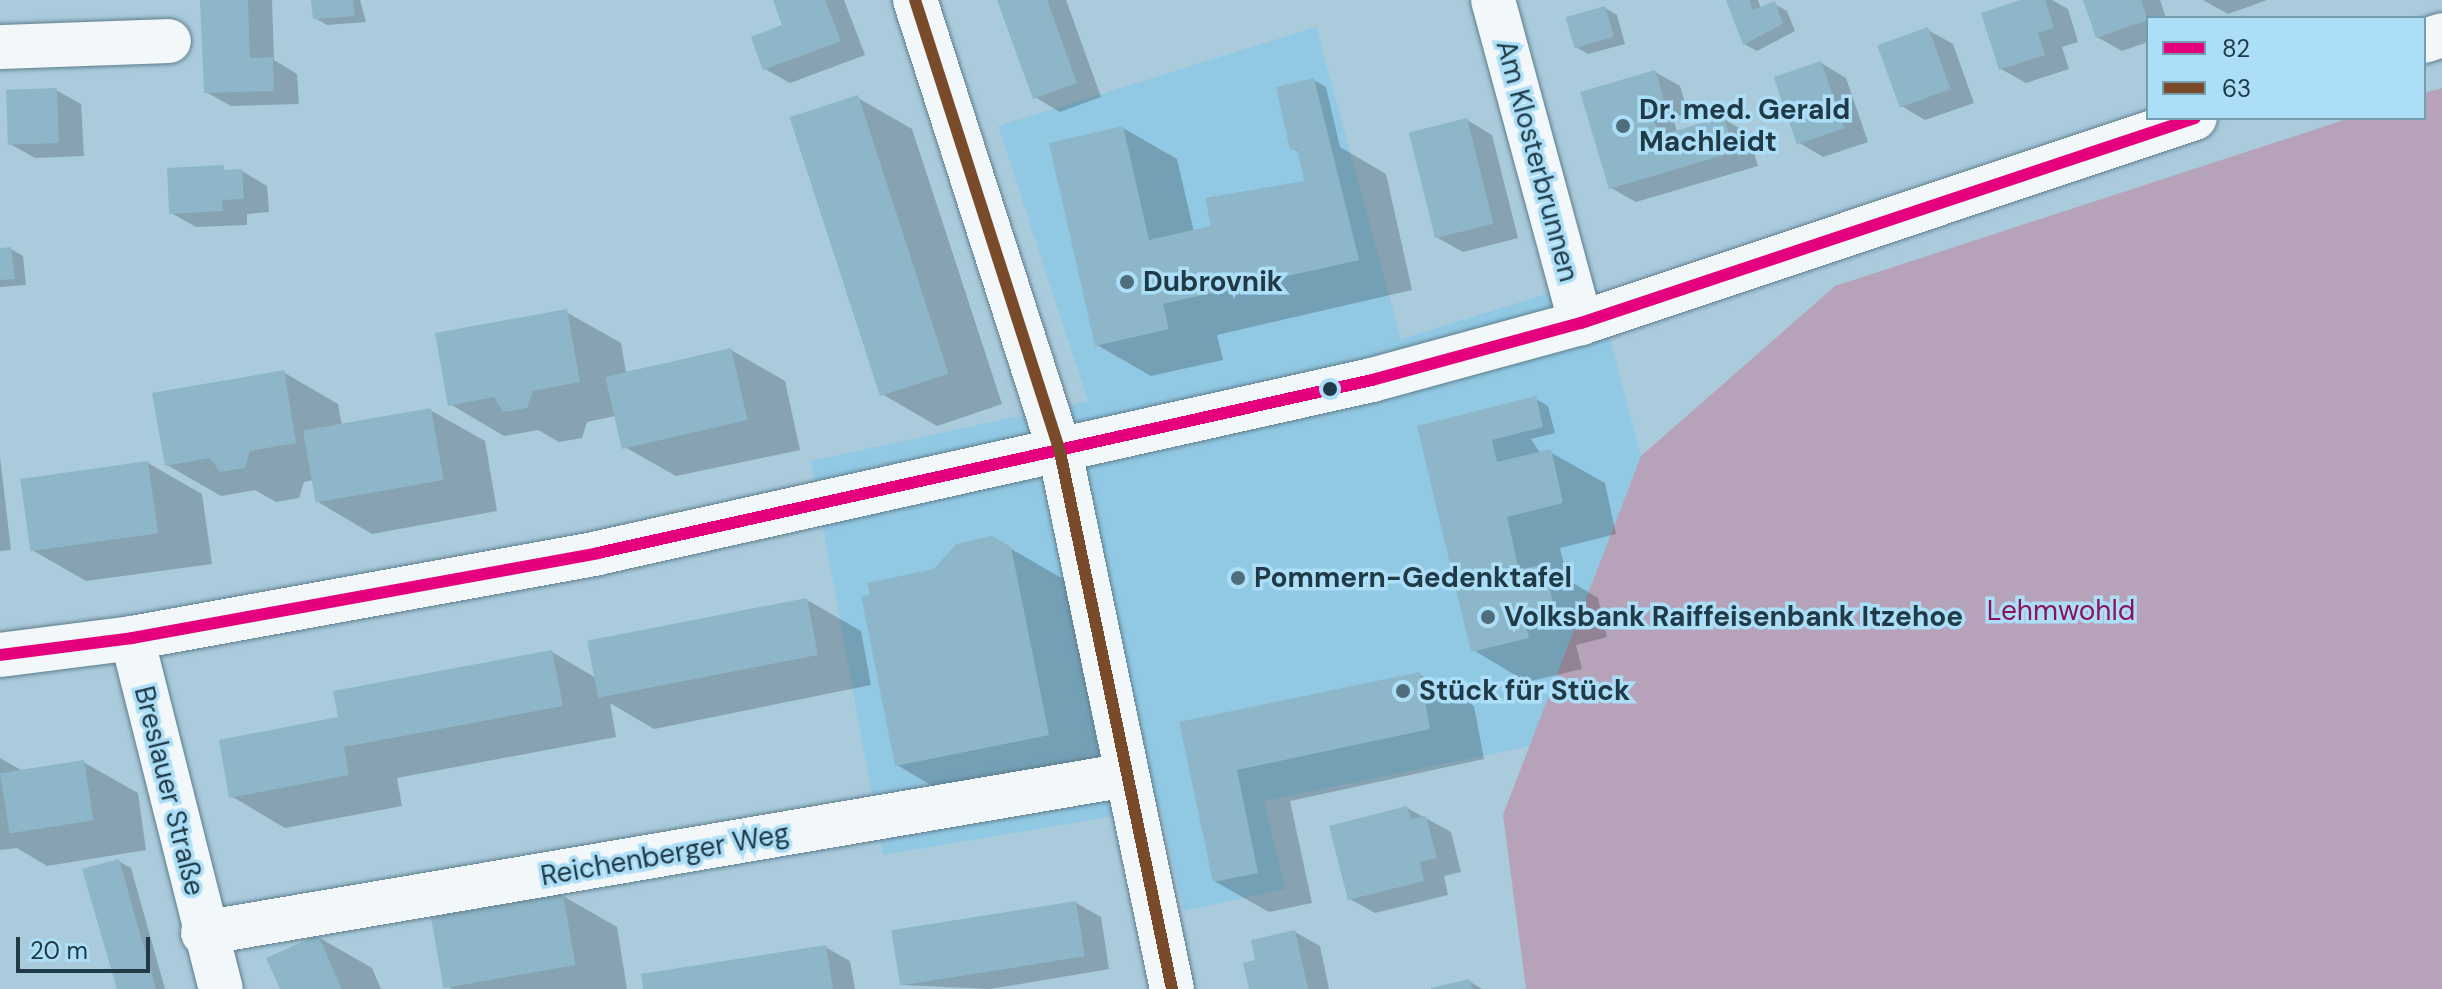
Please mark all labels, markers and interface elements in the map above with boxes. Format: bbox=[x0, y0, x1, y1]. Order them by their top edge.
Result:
legend bbox=[2146, 16, 2426, 120]
text: 82 bbox=[2222, 33, 2250, 64]
street label: Am Klosterbrunnen bbox=[1489, 37, 1585, 285]
text: 63 bbox=[2222, 73, 2251, 104]
place label: Dr. med. Gerald Machleidt bbox=[1639, 93, 1850, 159]
marker: Dr. med. Gerald Machleidt bbox=[1614, 117, 1632, 135]
place label: Dubrovnik bbox=[1143, 265, 1283, 299]
marker: Dubrovnik bbox=[1118, 273, 1136, 291]
unlabelled marker bbox=[1322, 381, 1338, 397]
place label: Pommern-Gedenktafel bbox=[1254, 561, 1572, 595]
marker: Pommern-Gedenktafel bbox=[1229, 569, 1247, 587]
park label: Lehmwohld bbox=[1987, 594, 2135, 628]
place label: Volksbank Raiffeisenbank Itzehoe bbox=[1504, 600, 1963, 634]
marker: Volksbank Raiffeisenbank Itzehoe bbox=[1479, 608, 1497, 626]
place label: Stück für Stück bbox=[1419, 674, 1630, 708]
marker: Stück für Stück bbox=[1394, 682, 1412, 700]
street label: Breslauer Straße bbox=[127, 683, 211, 899]
street label: Reichenberger Weg bbox=[538, 817, 792, 893]
scale bar bbox=[20, 921, 154, 971]
text: 20 m bbox=[30, 935, 88, 966]

